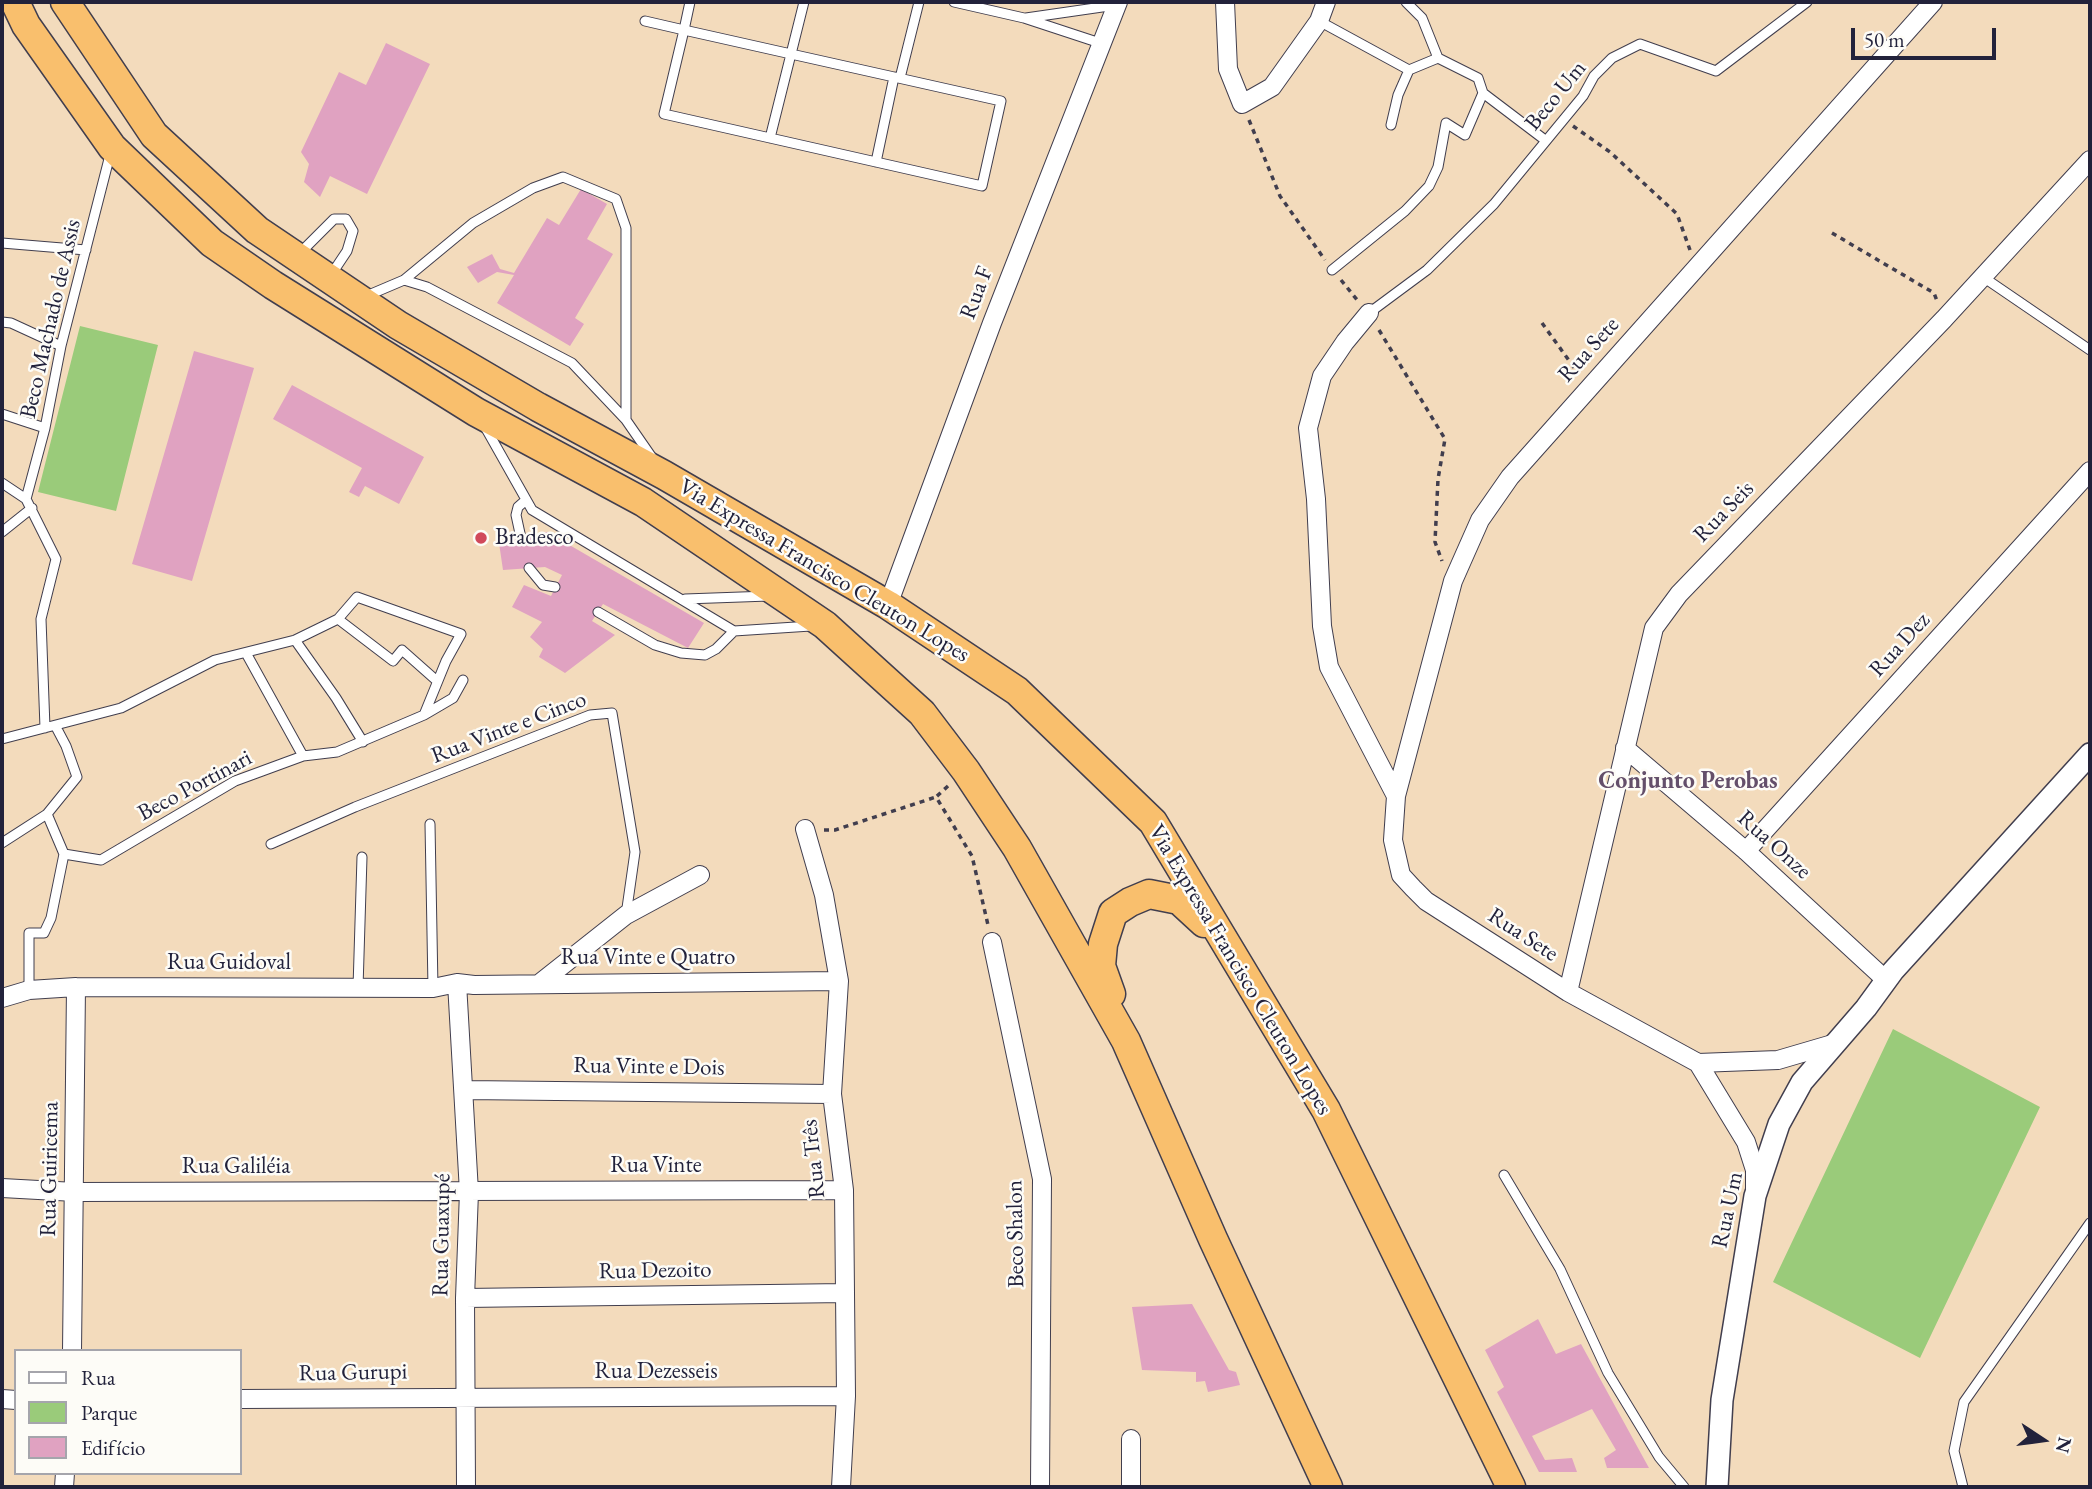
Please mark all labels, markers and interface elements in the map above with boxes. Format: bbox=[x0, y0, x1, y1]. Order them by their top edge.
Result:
scale bar bbox=[1854, 14, 1999, 58]
text: 50 m bbox=[1864, 26, 1905, 53]
street label: Beco Um bbox=[1519, 55, 1593, 137]
street label: Beco Machado de Assis bbox=[15, 217, 87, 421]
street label: Rua F bbox=[954, 263, 1000, 323]
street label: Rua Sete bbox=[1553, 312, 1625, 388]
street label: Via Expressa Francisco Cleuton Lopes bbox=[674, 473, 974, 669]
street label: Rua Seis bbox=[1688, 475, 1760, 549]
place label: Bradesco bbox=[495, 524, 574, 552]
marker: Bradesco bbox=[473, 530, 489, 546]
street label: Rua Dez bbox=[1864, 607, 1936, 683]
street label: Rua Vinte e Cinco bbox=[428, 686, 590, 770]
street label: Beco Portinari bbox=[133, 744, 257, 828]
district label: Conjunto Perobas bbox=[1598, 767, 1778, 795]
street label: Rua Onze bbox=[1731, 805, 1817, 885]
street label: Via Expressa Francisco Cleuton Lopes bbox=[1142, 820, 1338, 1120]
street label: Rua Sete bbox=[1483, 902, 1563, 968]
street label: Rua Vinte e Quatro bbox=[561, 944, 735, 972]
street label: Rua Guidoval bbox=[167, 949, 291, 977]
street label: Rua Vinte e Dois bbox=[573, 1052, 725, 1082]
street label: Rua Guiricema bbox=[35, 1101, 65, 1237]
street label: Rua Três bbox=[796, 1118, 832, 1200]
street label: Rua Vinte bbox=[610, 1152, 702, 1180]
street label: Rua Galiléia bbox=[182, 1153, 290, 1181]
street label: Rua Um bbox=[1706, 1169, 1750, 1251]
street label: Rua Guaxupé bbox=[427, 1173, 457, 1297]
street label: Beco Shalon bbox=[1001, 1180, 1031, 1288]
street label: Rua Dezoito bbox=[598, 1256, 712, 1286]
legend bbox=[14, 1349, 242, 1475]
street label: Rua Gurupi bbox=[298, 1358, 408, 1388]
street label: Rua Dezesseis bbox=[594, 1358, 718, 1386]
text: Rua bbox=[81, 1364, 115, 1391]
text: Parque bbox=[81, 1399, 137, 1426]
north arrow bbox=[2008, 1405, 2078, 1475]
text: Edifício bbox=[81, 1434, 145, 1461]
text: N bbox=[2050, 1435, 2078, 1455]

